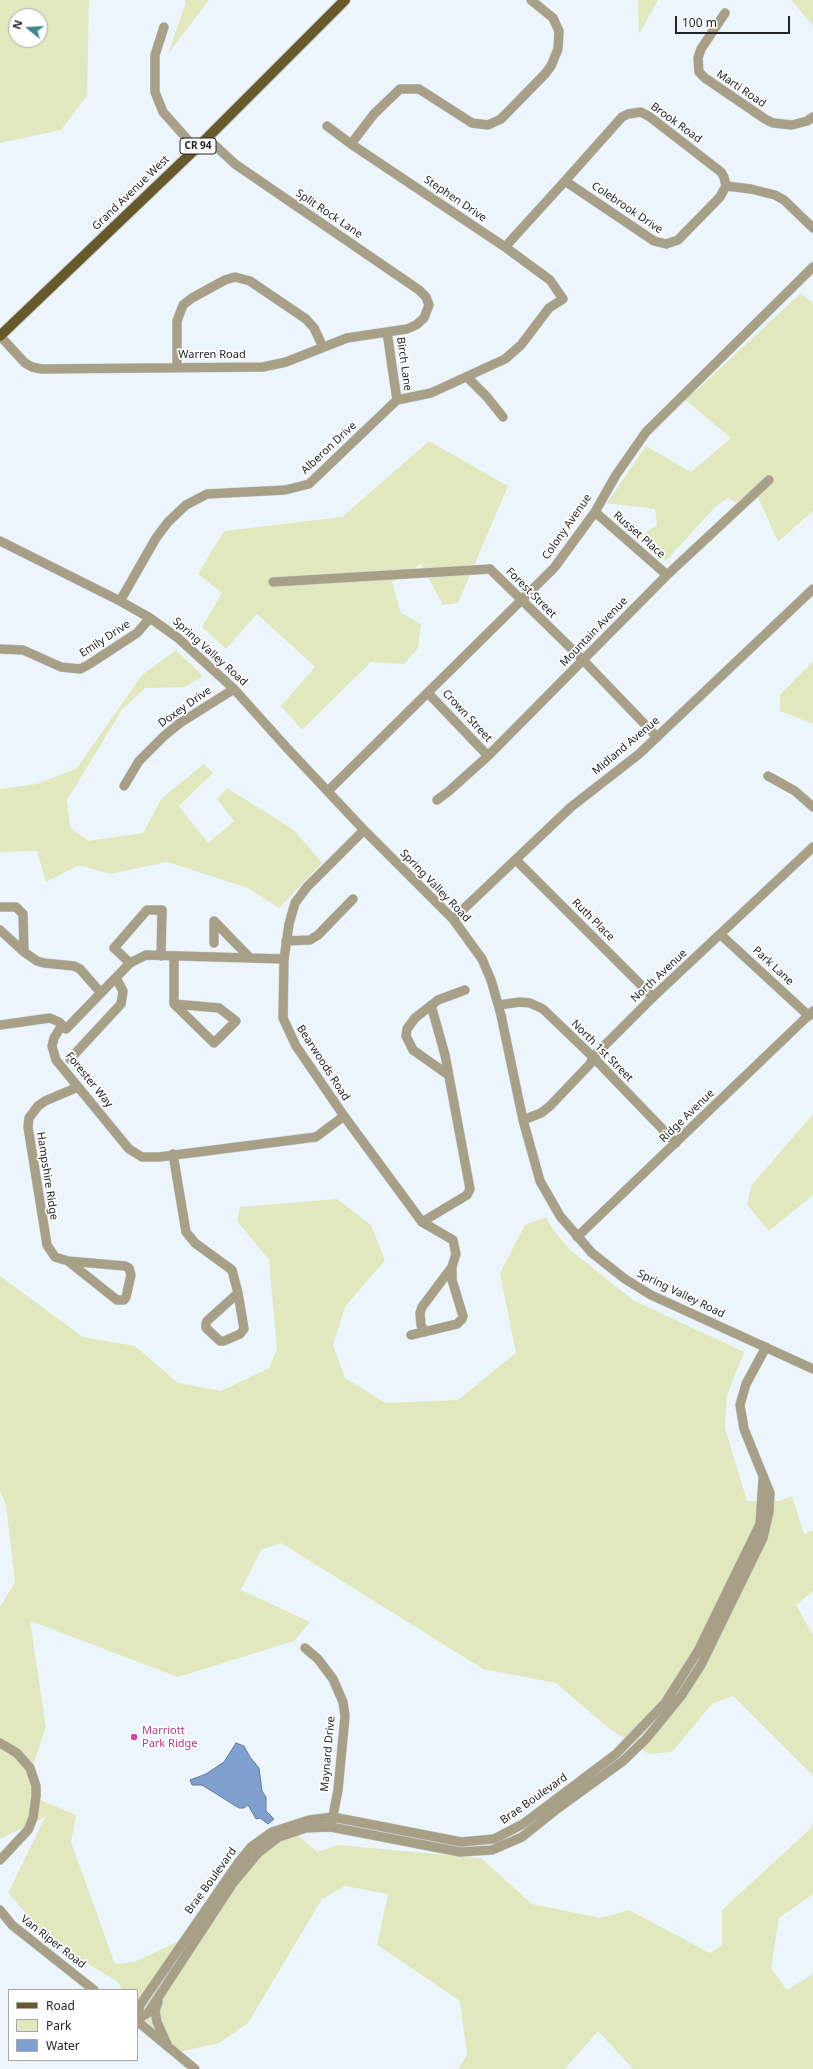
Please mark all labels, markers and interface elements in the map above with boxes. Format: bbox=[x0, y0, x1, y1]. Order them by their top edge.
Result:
north arrow bbox=[8, 8, 48, 48]
scale bar bbox=[677, 8, 792, 34]
text: 100 m bbox=[682, 14, 717, 31]
text: N bbox=[9, 18, 26, 31]
street label: Marti Road bbox=[714, 68, 768, 110]
street label: Brook Road bbox=[648, 100, 704, 146]
road number: CR 94 bbox=[180, 138, 216, 154]
street label: Grand Avenue West bbox=[90, 153, 172, 233]
street label: Stephen Drive bbox=[421, 173, 489, 225]
street label: Colebrook Drive bbox=[589, 179, 665, 237]
street label: Split Rock Lane bbox=[293, 187, 365, 241]
street label: Birch Lane bbox=[394, 336, 414, 392]
street label: Warren Road bbox=[178, 348, 246, 362]
street label: Alberon Drive bbox=[299, 419, 359, 477]
street label: Colony Avenue bbox=[540, 492, 594, 562]
street label: Russet Place bbox=[610, 509, 668, 561]
street label: Forest Street bbox=[503, 565, 559, 621]
street label: Mountain Avenue bbox=[557, 595, 631, 669]
street label: Spring Valley Road bbox=[170, 615, 250, 689]
street label: Emily Drive bbox=[77, 618, 133, 660]
street label: Doxey Drive bbox=[156, 684, 214, 730]
street label: Crown Street bbox=[439, 687, 495, 745]
street label: Midland Avenue bbox=[590, 714, 662, 778]
street label: Spring Valley Road bbox=[397, 847, 473, 925]
street label: Ruth Place bbox=[569, 896, 617, 944]
street label: Park Lane bbox=[750, 944, 796, 988]
street label: North Avenue bbox=[628, 947, 690, 1005]
street label: North 1st Street bbox=[568, 1017, 636, 1085]
street label: Bearwoods Road bbox=[294, 1023, 352, 1103]
street label: Forester Way bbox=[63, 1050, 115, 1110]
street label: Ridge Avenue bbox=[657, 1087, 717, 1145]
street label: Hampshire Ridge bbox=[34, 1131, 60, 1221]
street label: Spring Valley Road bbox=[635, 1267, 727, 1321]
street label: Maynard Drive bbox=[318, 1716, 338, 1792]
place label: Marriott Park Ridge bbox=[142, 1724, 198, 1750]
marker: Marriott Park Ridge bbox=[129, 1732, 139, 1742]
street label: Brae Boulevard bbox=[498, 1771, 570, 1827]
street label: Brae Boulevard bbox=[182, 1845, 240, 1917]
street label: Van Riper Road bbox=[18, 1913, 88, 1971]
legend bbox=[8, 1989, 138, 2061]
text: Road bbox=[46, 1997, 75, 2014]
text: Park bbox=[46, 2017, 71, 2034]
text: Water bbox=[46, 2037, 80, 2054]

